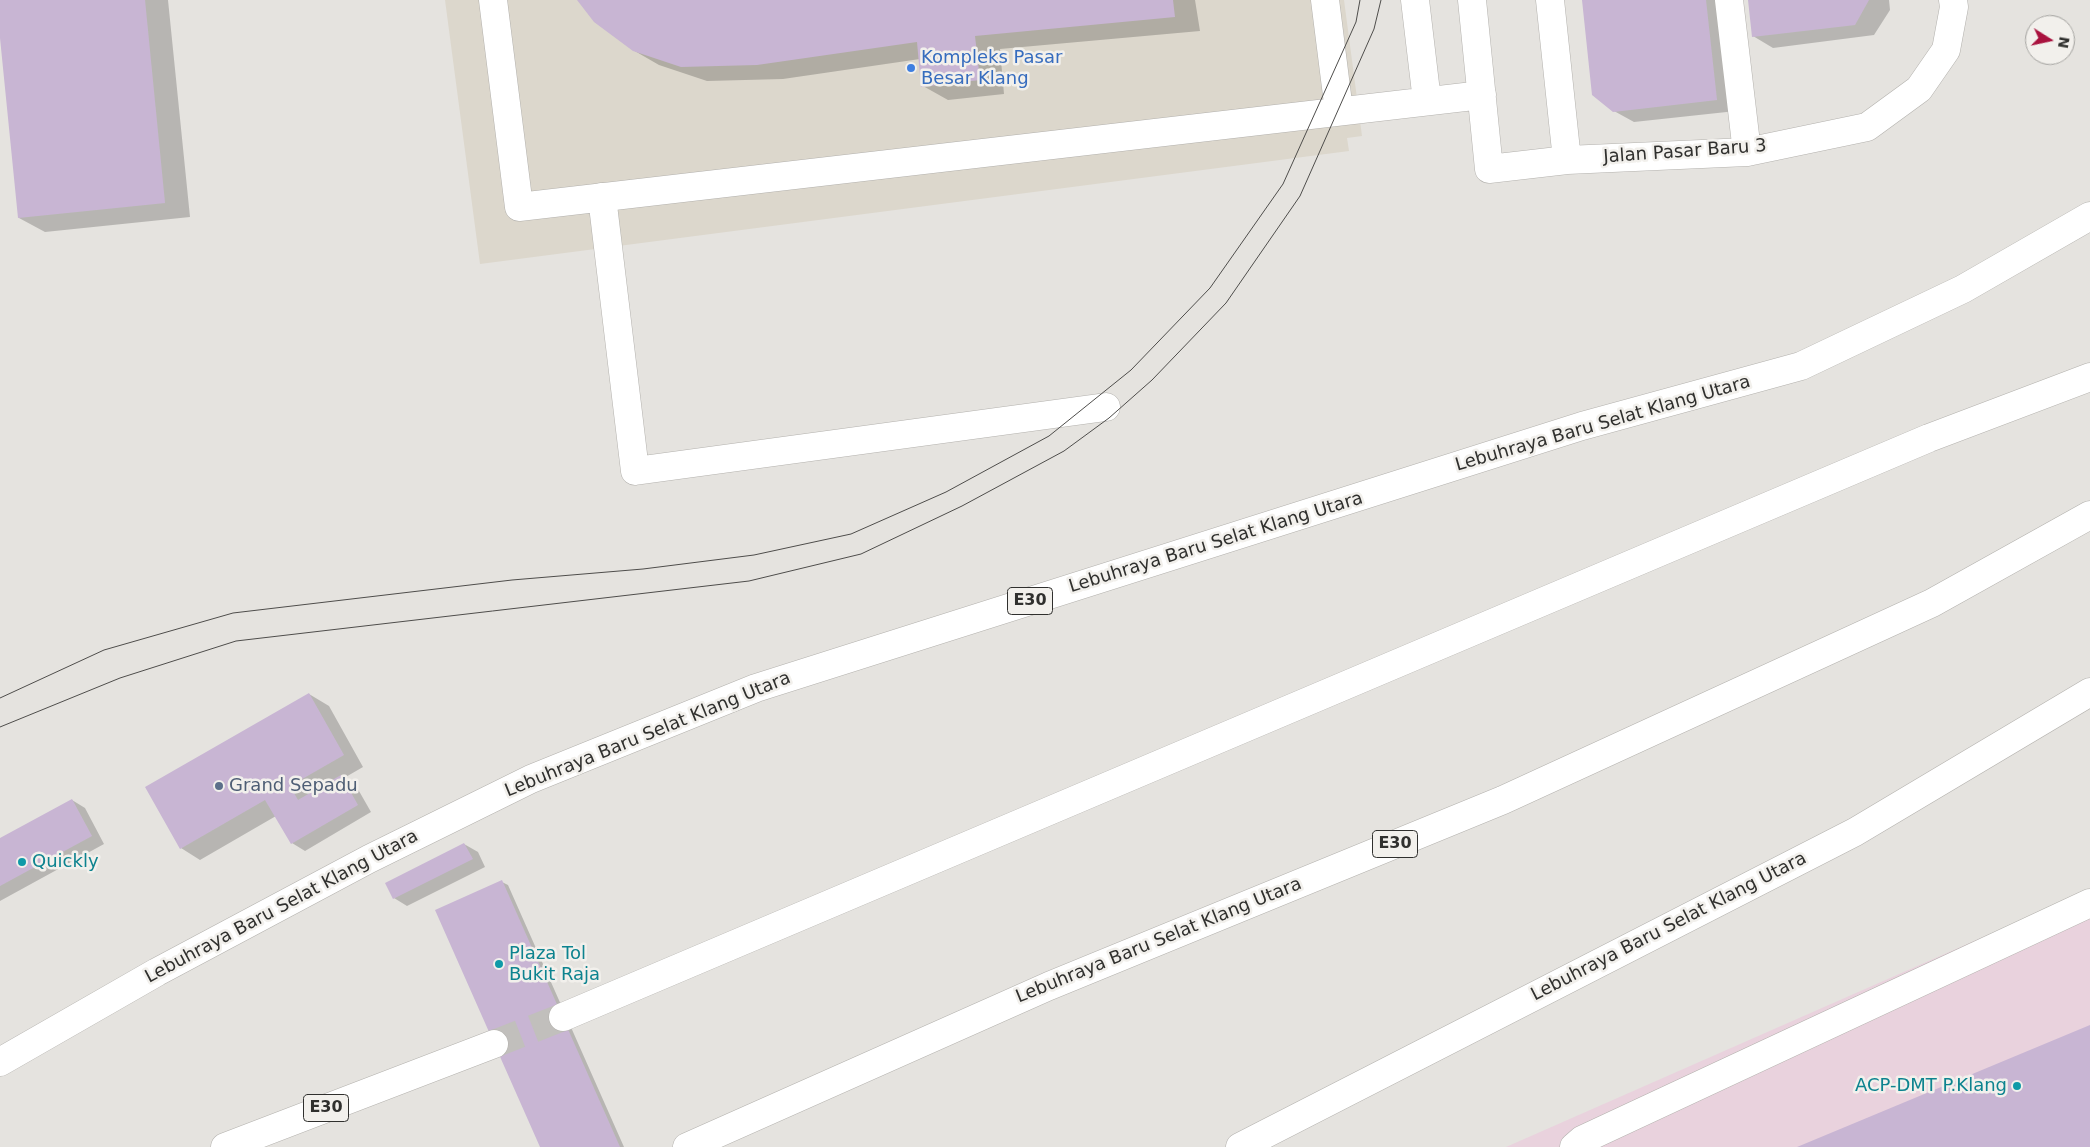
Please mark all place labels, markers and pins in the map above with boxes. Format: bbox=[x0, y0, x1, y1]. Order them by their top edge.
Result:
place label: Kompleks Pasar Besar Klang bbox=[921, 47, 1062, 90]
marker: Kompleks Pasar Besar Klang bbox=[905, 62, 917, 74]
place label: Grand Sepadu bbox=[229, 775, 358, 797]
marker: Grand Sepadu bbox=[213, 780, 225, 792]
place label: Quickly bbox=[32, 851, 99, 873]
marker: Quickly bbox=[16, 856, 28, 868]
place label: Plaza Tol Bukit Raja bbox=[509, 943, 600, 986]
marker: Plaza Tol Bukit Raja bbox=[493, 958, 505, 970]
place label: ACP-DMT P.Klang bbox=[1855, 1075, 2007, 1097]
marker: ACP-DMT P.Klang bbox=[2011, 1080, 2023, 1092]

